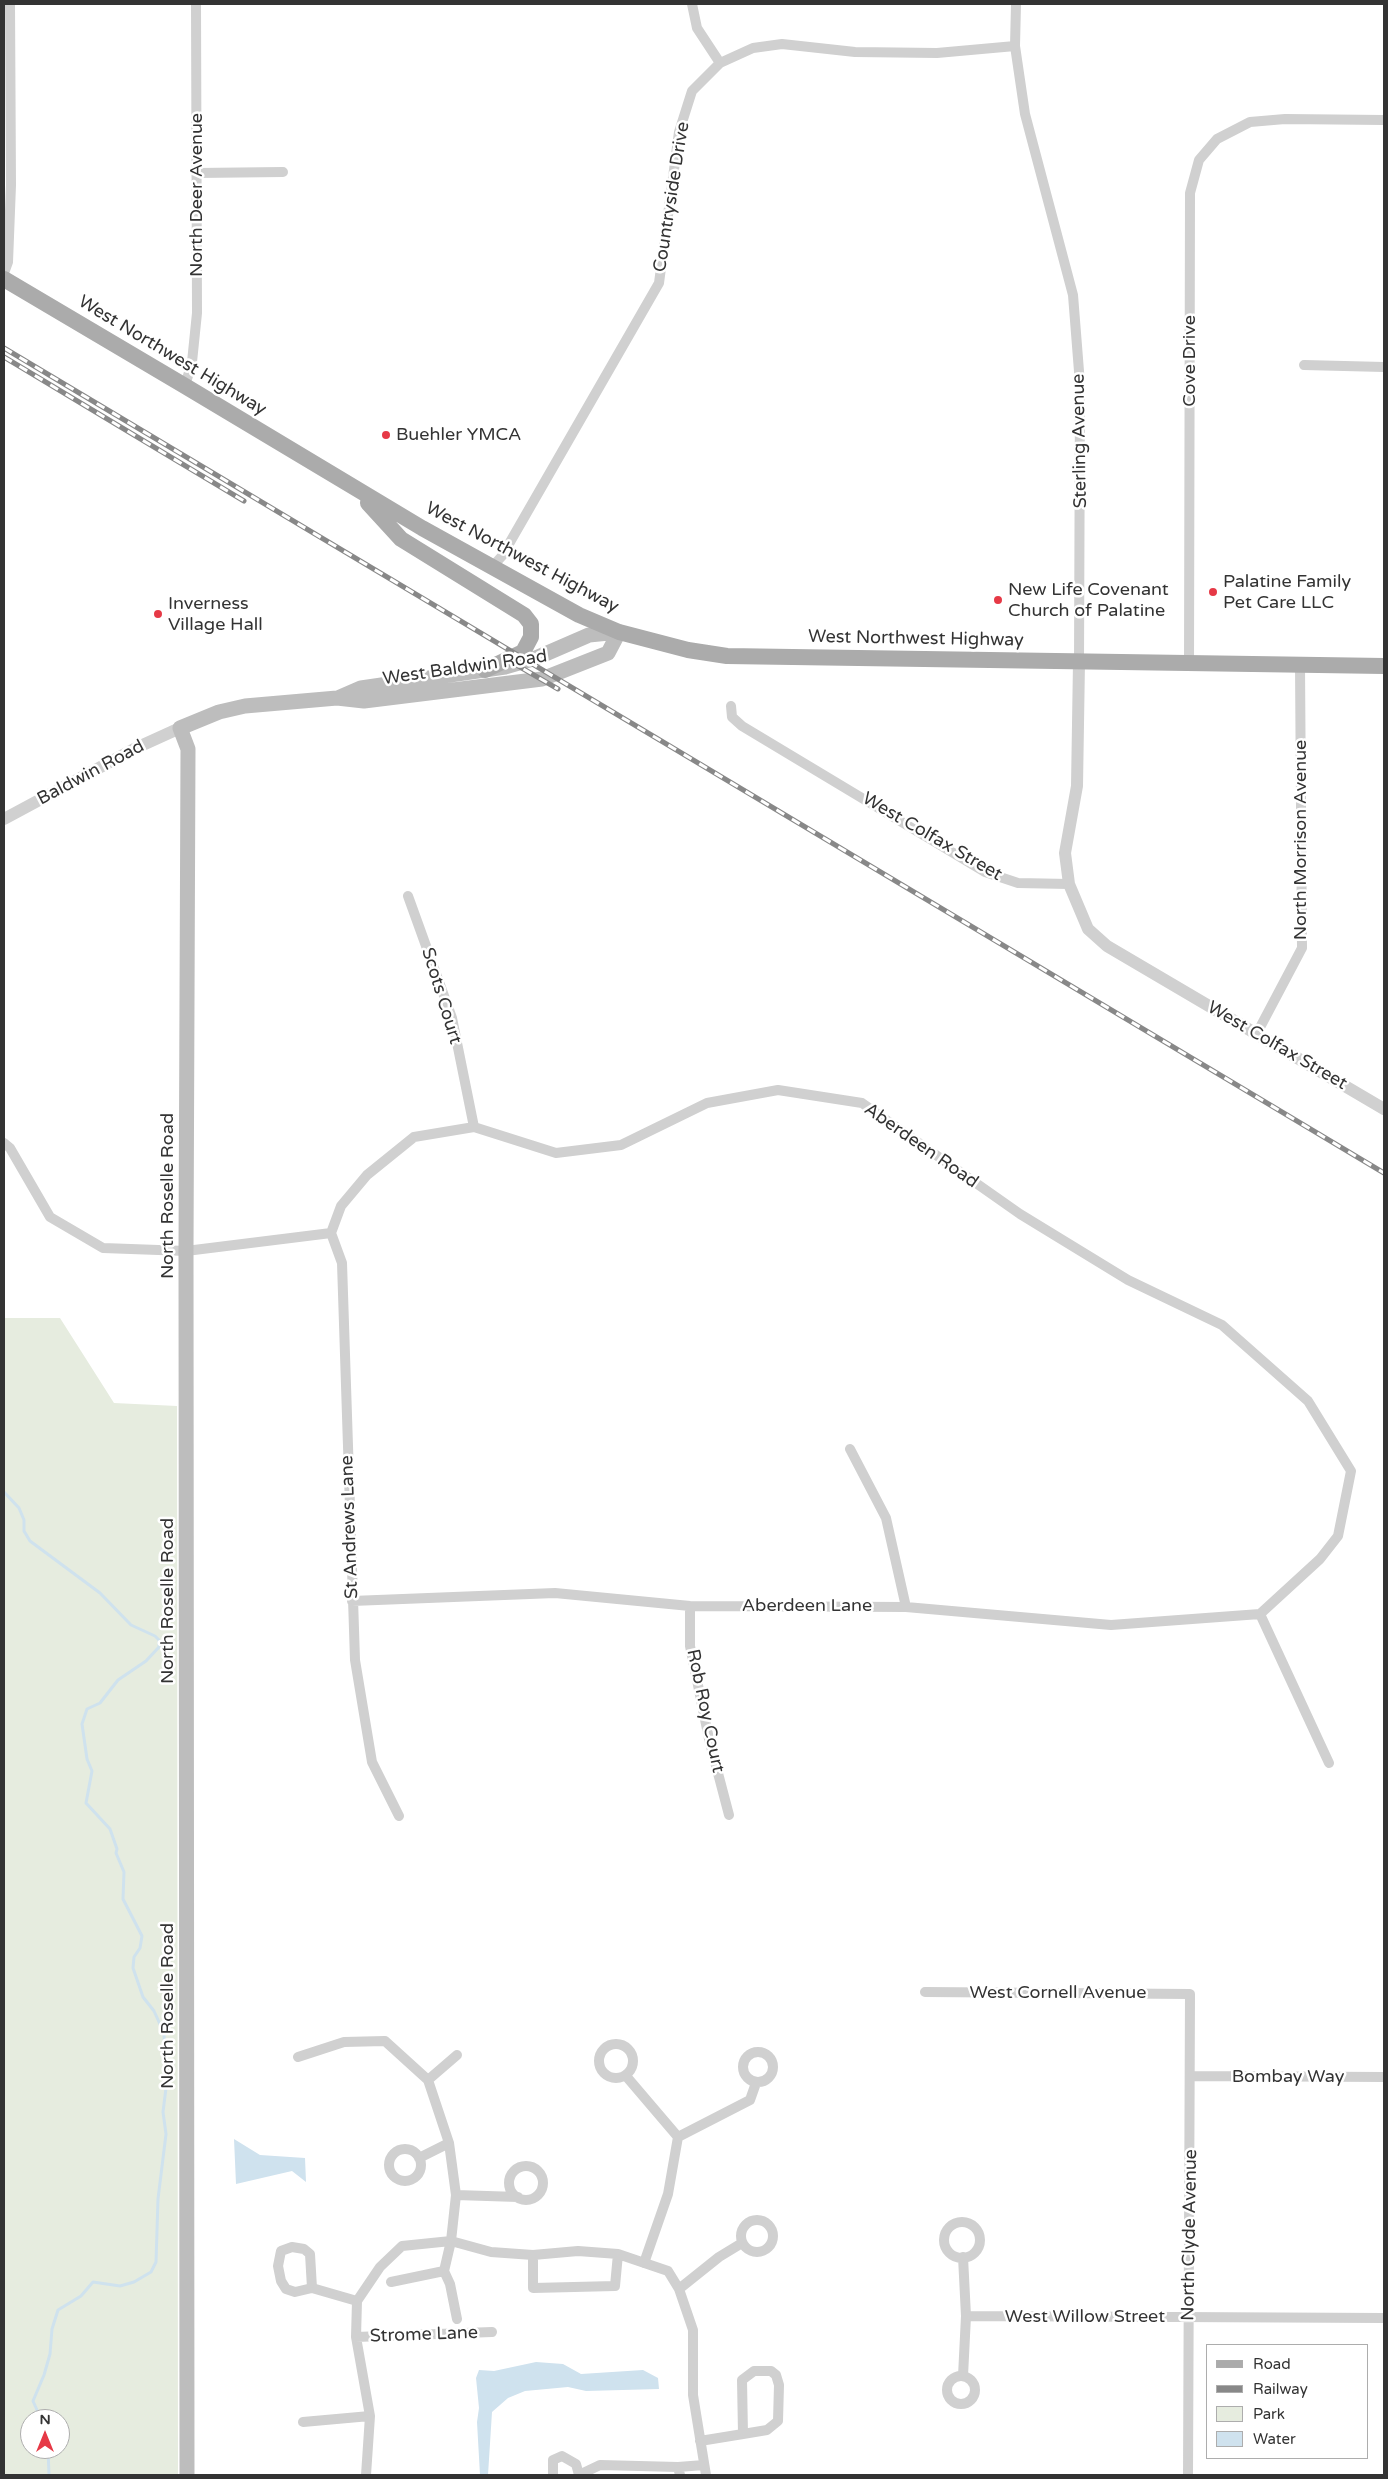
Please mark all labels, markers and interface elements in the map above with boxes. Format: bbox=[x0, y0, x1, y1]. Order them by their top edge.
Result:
street label: North Deer Avenue bbox=[186, 113, 208, 277]
street label: Countryside Drive bbox=[649, 120, 695, 274]
street label: West Northwest Highway bbox=[74, 291, 270, 421]
street label: Cove Drive bbox=[1179, 315, 1201, 407]
street label: Sterling Avenue bbox=[1068, 373, 1092, 509]
place label: Buehler YMCA bbox=[396, 424, 522, 446]
marker: Buehler YMCA bbox=[380, 429, 392, 441]
street label: West Northwest Highway bbox=[422, 498, 622, 618]
place label: Palatine Family Pet Care LLC bbox=[1223, 571, 1351, 614]
place label: New Life Covenant Church of Palatine bbox=[1008, 579, 1169, 622]
marker: Palatine Family Pet Care LLC bbox=[1207, 586, 1219, 598]
place label: Inverness Village Hall bbox=[168, 593, 263, 636]
marker: New Life Covenant Church of Palatine bbox=[992, 594, 1004, 606]
marker: Inverness Village Hall bbox=[152, 608, 164, 620]
street label: West Northwest Highway bbox=[808, 626, 1024, 652]
street label: West Baldwin Road bbox=[381, 646, 549, 690]
street label: Baldwin Road bbox=[34, 736, 148, 810]
street label: North Morrison Avenue bbox=[1290, 740, 1312, 940]
street label: West Colfax Street bbox=[858, 788, 1006, 886]
street label: Scots Court bbox=[416, 945, 466, 1047]
street label: West Colfax Street bbox=[1203, 997, 1351, 1095]
street label: Aberdeen Road bbox=[860, 1099, 982, 1193]
street label: North Roselle Road bbox=[157, 1113, 179, 1279]
street label: St Andrews Lane bbox=[337, 1455, 363, 1599]
street label: North Roselle Road bbox=[157, 1518, 179, 1684]
street label: Aberdeen Lane bbox=[742, 1595, 872, 1617]
street label: Rob Roy Court bbox=[681, 1647, 729, 1775]
street label: North Roselle Road bbox=[157, 1923, 179, 2089]
street label: West Cornell Avenue bbox=[970, 1982, 1146, 2004]
street label: Bombay Way bbox=[1232, 2066, 1344, 2088]
street label: North Clyde Avenue bbox=[1178, 2149, 1202, 2321]
street label: West Willow Street bbox=[1005, 2306, 1165, 2328]
street label: Strome Lane bbox=[370, 2322, 478, 2348]
legend bbox=[1206, 2344, 1368, 2459]
text: Road bbox=[1253, 2355, 1291, 2373]
text: Railway bbox=[1253, 2380, 1308, 2398]
text: Park bbox=[1253, 2405, 1285, 2423]
north arrow bbox=[20, 2409, 70, 2459]
text: N bbox=[39, 2411, 51, 2428]
text: Water bbox=[1253, 2430, 1296, 2448]

